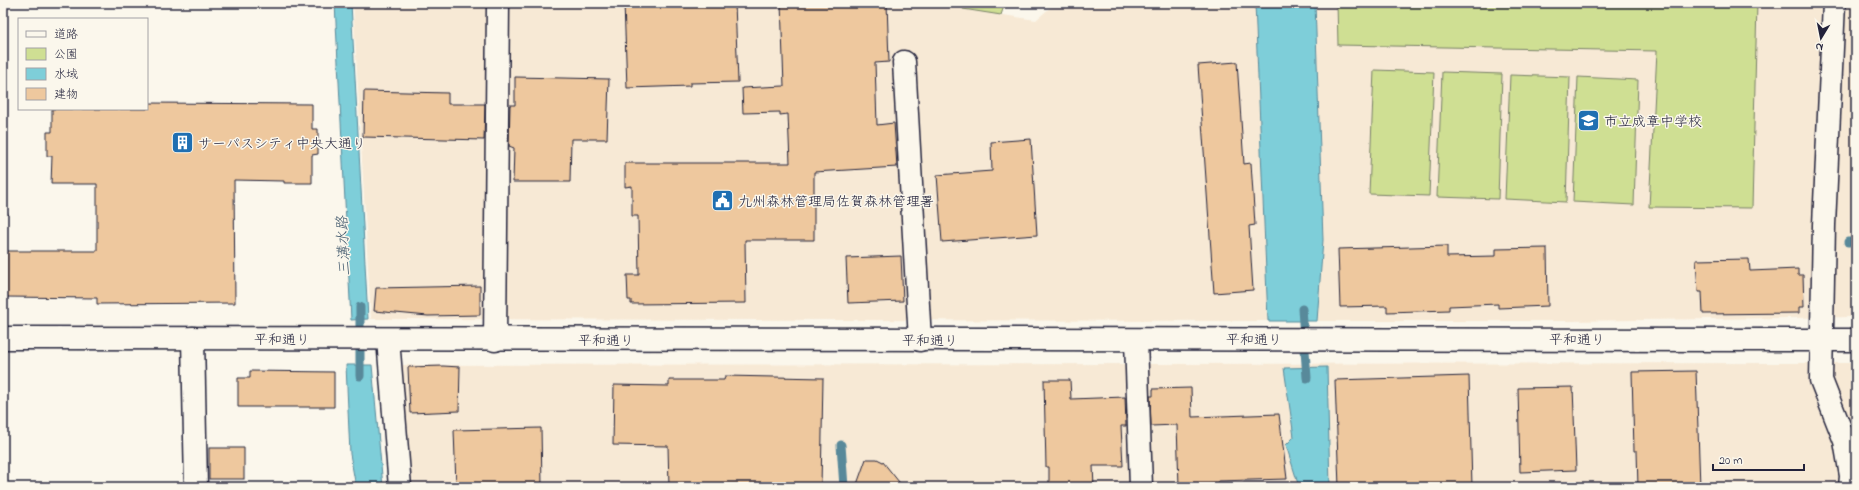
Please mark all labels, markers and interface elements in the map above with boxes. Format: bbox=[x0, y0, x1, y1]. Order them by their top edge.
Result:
legend bbox=[18, 18, 148, 110]
north arrow bbox=[1801, 18, 1841, 58]
text: 道路 bbox=[54, 26, 78, 44]
text: N bbox=[1814, 38, 1824, 55]
text: 公園 bbox=[54, 46, 78, 64]
text: 水域 bbox=[54, 66, 78, 84]
text: 建物 bbox=[54, 86, 78, 104]
school or university icon: 市立成章中学校 bbox=[1575, 108, 1601, 134]
place label: 市立成章中学校 bbox=[1604, 112, 1702, 133]
building icon: サーパスシティ中央大通り bbox=[169, 130, 195, 156]
place label: サーパスシティ中央大通り bbox=[198, 134, 366, 155]
public building icon: 九州森林管理局佐賀森林管理署 bbox=[710, 188, 736, 214]
place label: 九州森林管理局佐賀森林管理署 bbox=[738, 192, 934, 213]
water label: 三溝水路 bbox=[331, 214, 357, 276]
street label: 平和通り bbox=[254, 330, 310, 351]
street label: 平和通り bbox=[1226, 330, 1282, 351]
street label: 平和通り bbox=[1549, 330, 1605, 351]
street label: 平和通り bbox=[578, 331, 634, 352]
street label: 平和通り bbox=[902, 331, 958, 352]
scale bar bbox=[1713, 446, 1804, 472]
text: 20 m bbox=[1719, 452, 1742, 470]

